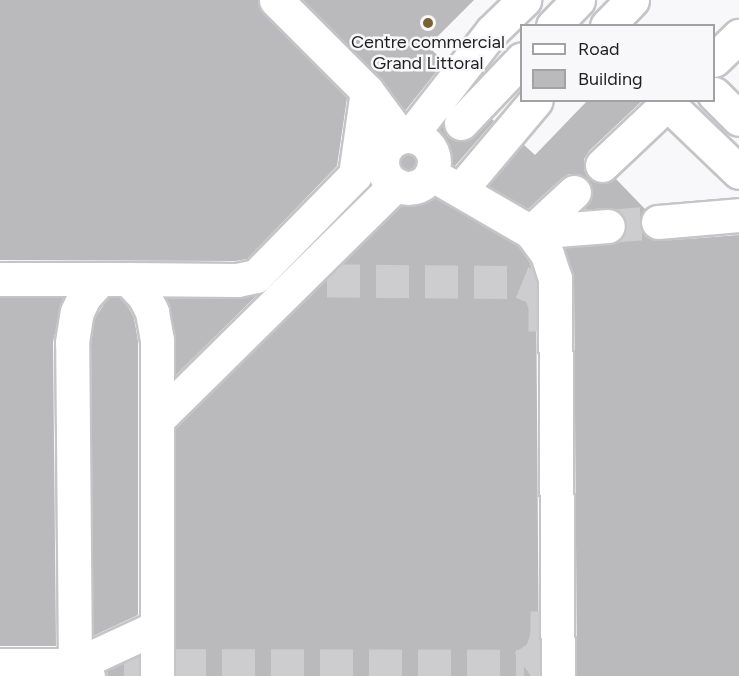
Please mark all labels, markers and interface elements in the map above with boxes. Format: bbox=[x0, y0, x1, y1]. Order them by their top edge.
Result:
marker: Centre commercial Grand Littoral bbox=[421, 16, 435, 30]
legend bbox=[520, 24, 715, 102]
place label: Centre commercial Grand Littoral bbox=[351, 32, 505, 74]
text: Road bbox=[578, 38, 619, 60]
text: Building bbox=[578, 68, 643, 90]

